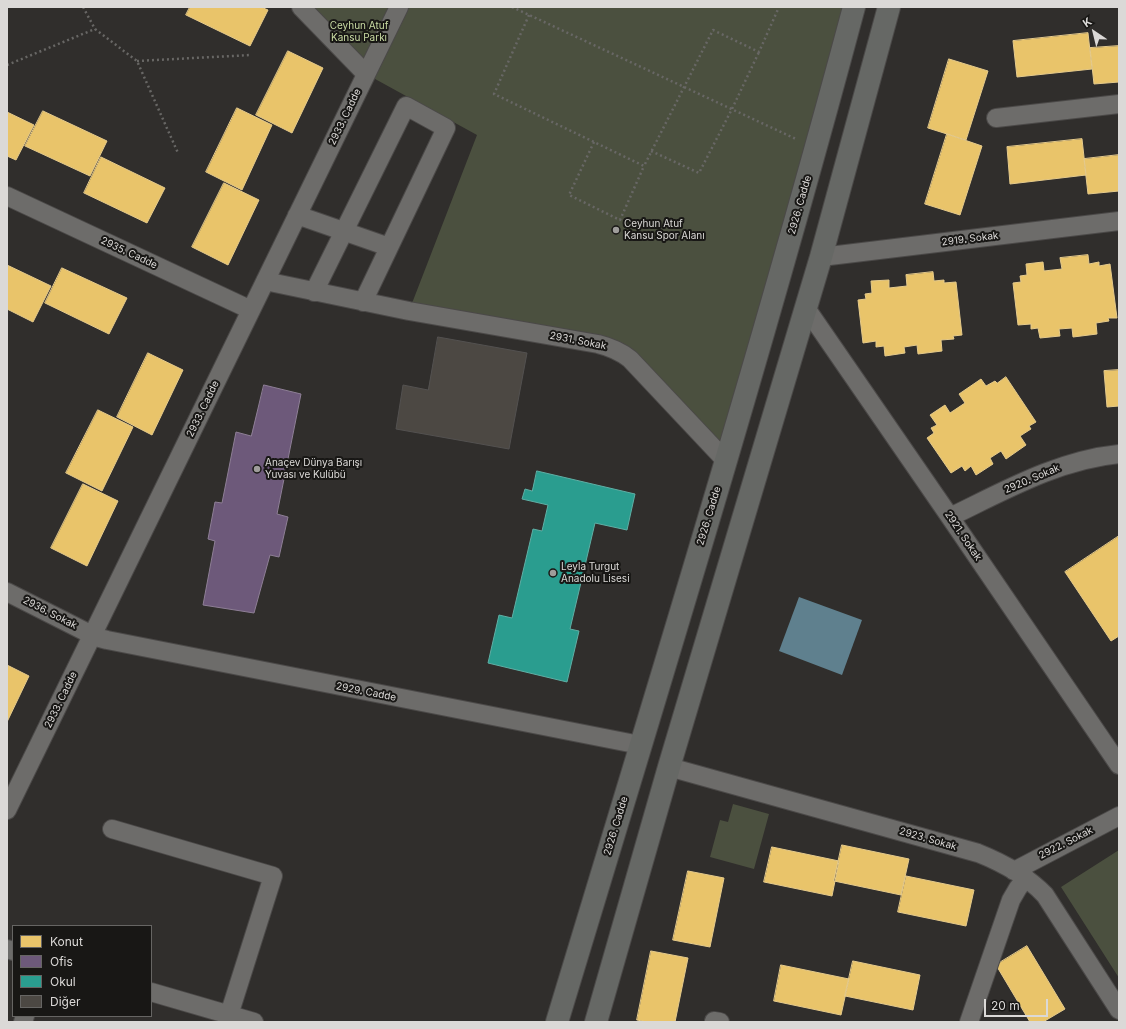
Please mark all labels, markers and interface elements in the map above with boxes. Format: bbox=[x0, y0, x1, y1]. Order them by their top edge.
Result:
north arrow bbox=[1074, 12, 1114, 52]
text: K bbox=[1080, 14, 1094, 30]
park label: Ceyhun Atuf Kansu Parkı bbox=[330, 20, 388, 44]
street label: 2933. Cadde bbox=[326, 87, 364, 147]
street label: 2926. Cadde bbox=[786, 174, 814, 236]
place label: Ceyhun Atuf Kansu Spor Alanı bbox=[624, 218, 705, 242]
marker: Ceyhun Atuf Kansu Spor Alanı bbox=[611, 225, 621, 235]
street label: 2919. Sokak bbox=[941, 230, 999, 248]
street label: 2935. Cadde bbox=[99, 235, 159, 271]
street label: 2931. Sokak bbox=[549, 330, 607, 352]
street label: 2933. Cadde bbox=[184, 379, 222, 439]
place label: Anaçev Dünya Barışı Yuvası ve Kulübü bbox=[265, 457, 362, 480]
street label: 2920. Sokak bbox=[1002, 462, 1062, 496]
marker: Anaçev Dünya Barışı Yuvası ve Kulübü bbox=[252, 464, 262, 474]
street label: 2926. Cadde bbox=[694, 485, 724, 547]
street label: 2921. Sokak bbox=[942, 509, 984, 563]
place label: Leyla Turgut Anadolu Lisesi bbox=[561, 561, 630, 584]
marker: Leyla Turgut Anadolu Lisesi bbox=[548, 568, 558, 578]
street label: 2936. Sokak bbox=[21, 594, 79, 632]
street label: 2933. Cadde bbox=[42, 670, 80, 730]
street label: 2929. Cadde bbox=[335, 680, 397, 704]
street label: 2926. Cadde bbox=[601, 795, 631, 857]
street label: 2922. Sokak bbox=[1037, 824, 1095, 862]
street label: 2923. Sokak bbox=[898, 825, 958, 853]
legend bbox=[12, 925, 152, 1017]
text: Konut bbox=[50, 934, 83, 949]
text: Ofis bbox=[50, 954, 73, 969]
text: Okul bbox=[50, 974, 76, 989]
scale bar bbox=[986, 991, 1050, 1017]
text: Diğer bbox=[50, 994, 80, 1009]
text: 20 m bbox=[991, 998, 1020, 1013]

